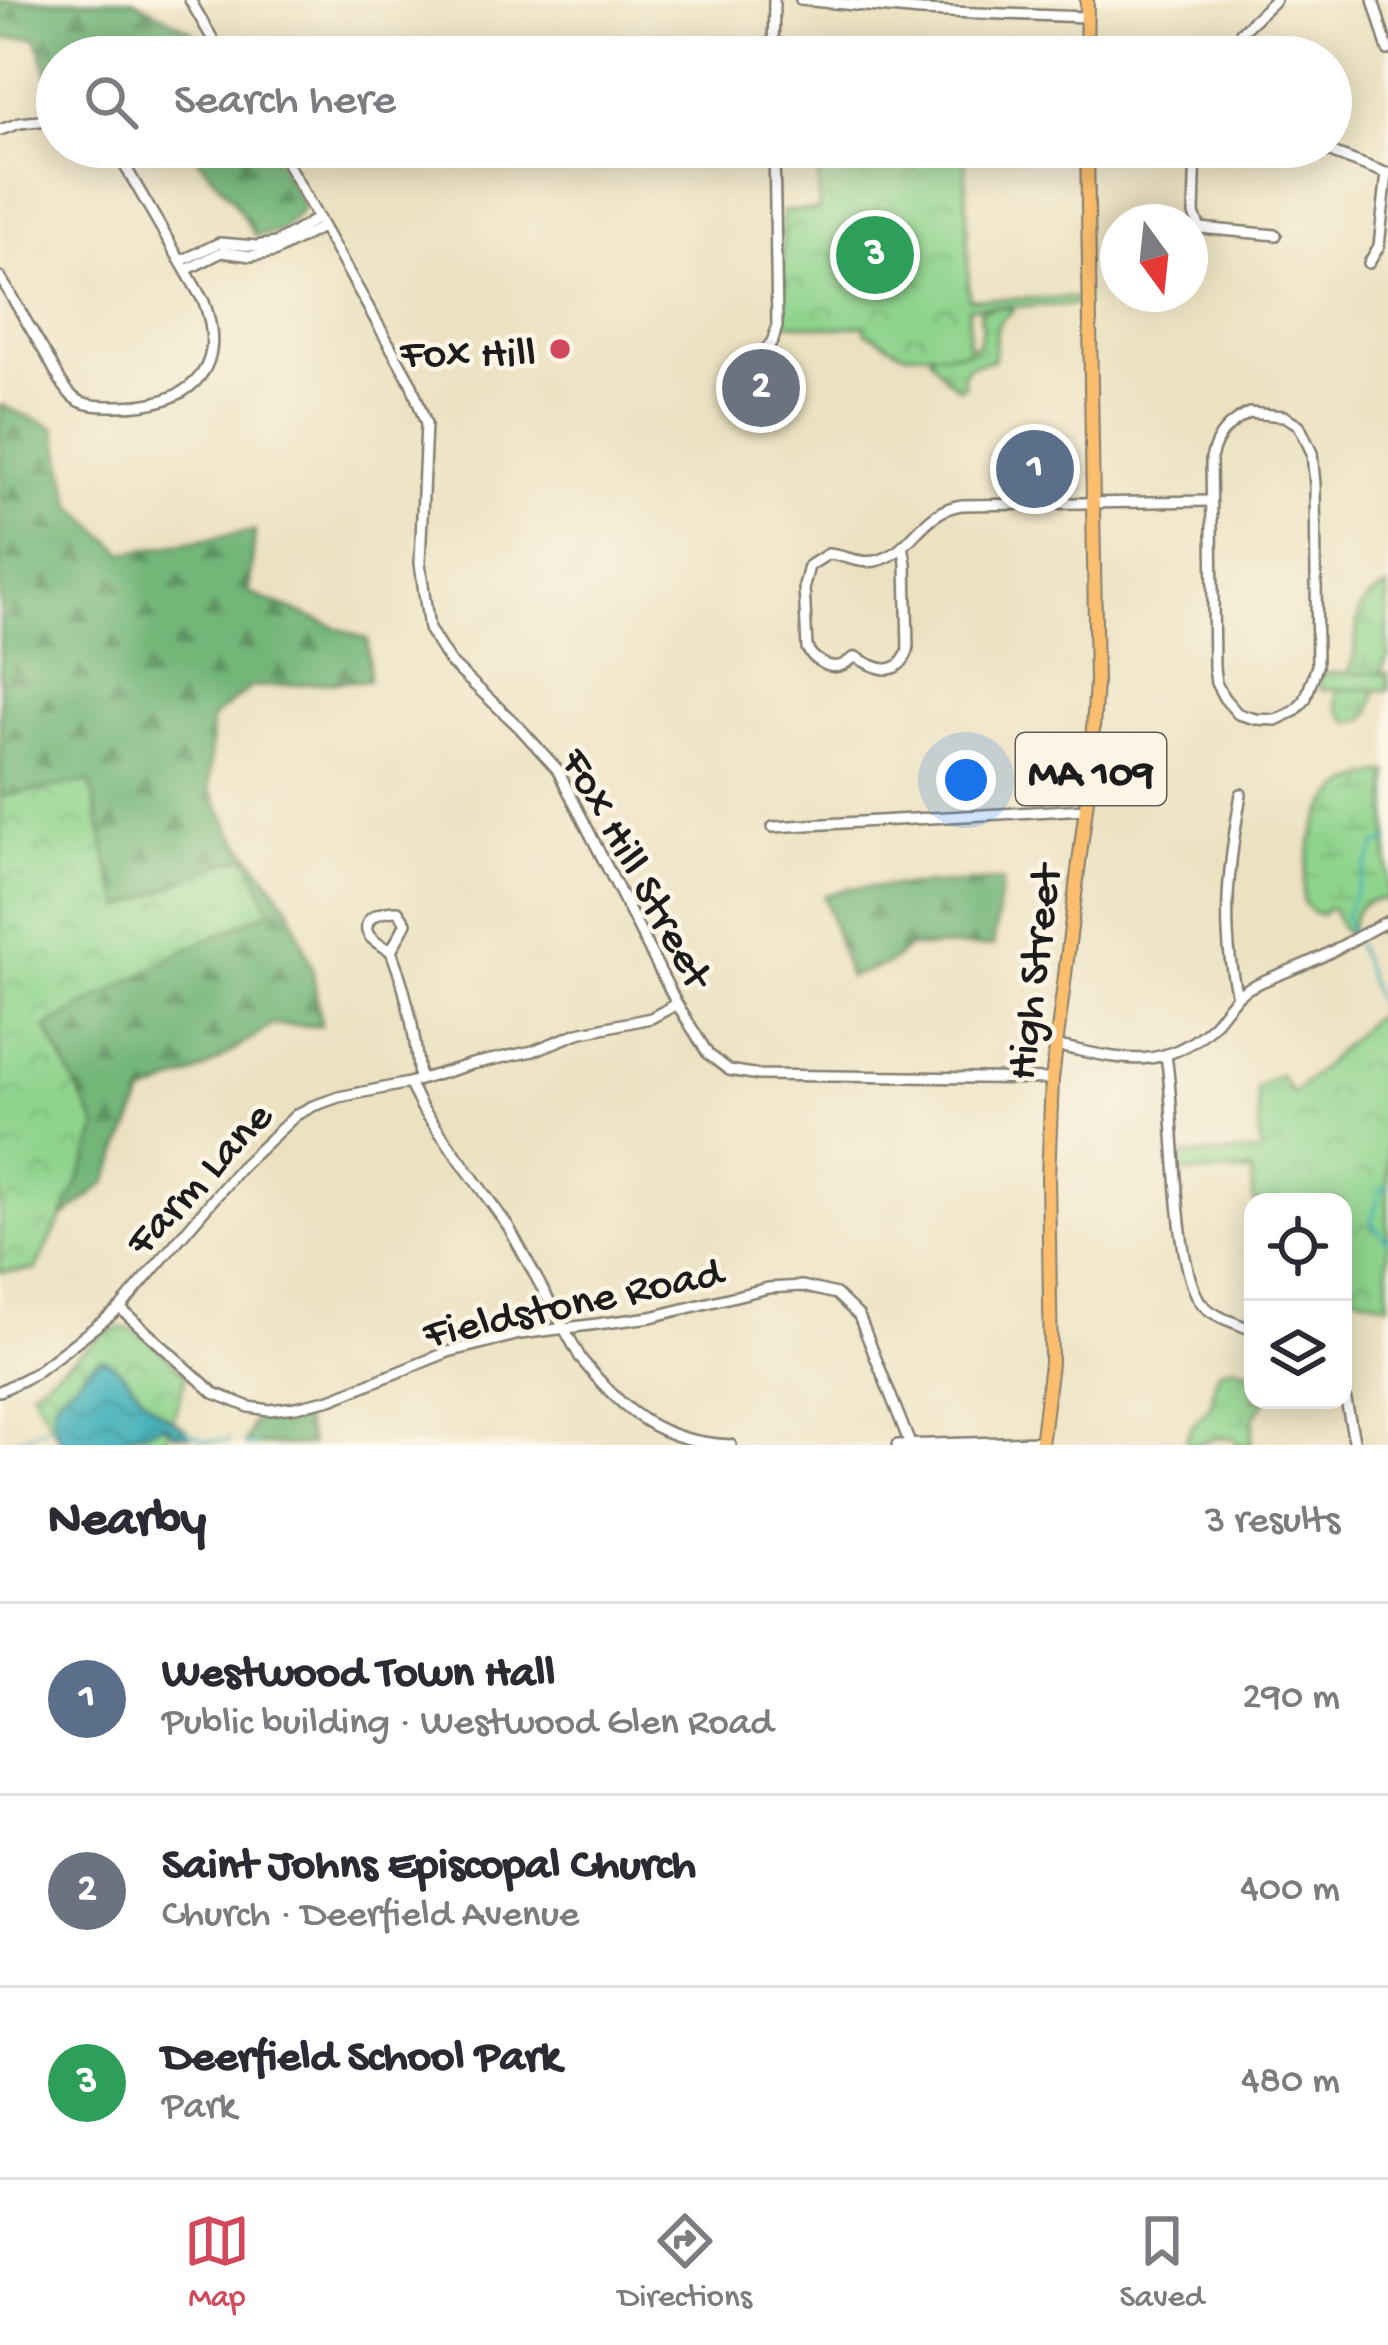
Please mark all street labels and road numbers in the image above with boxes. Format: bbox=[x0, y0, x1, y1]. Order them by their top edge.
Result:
road number: MA 109 bbox=[1016, 733, 1166, 805]
street label: Fox Hill Street bbox=[545, 739, 723, 1002]
street label: High Street bbox=[998, 859, 1077, 1083]
street label: Farm Lane bbox=[116, 1092, 287, 1270]
street label: Fieldstone Road bbox=[418, 1248, 731, 1364]

